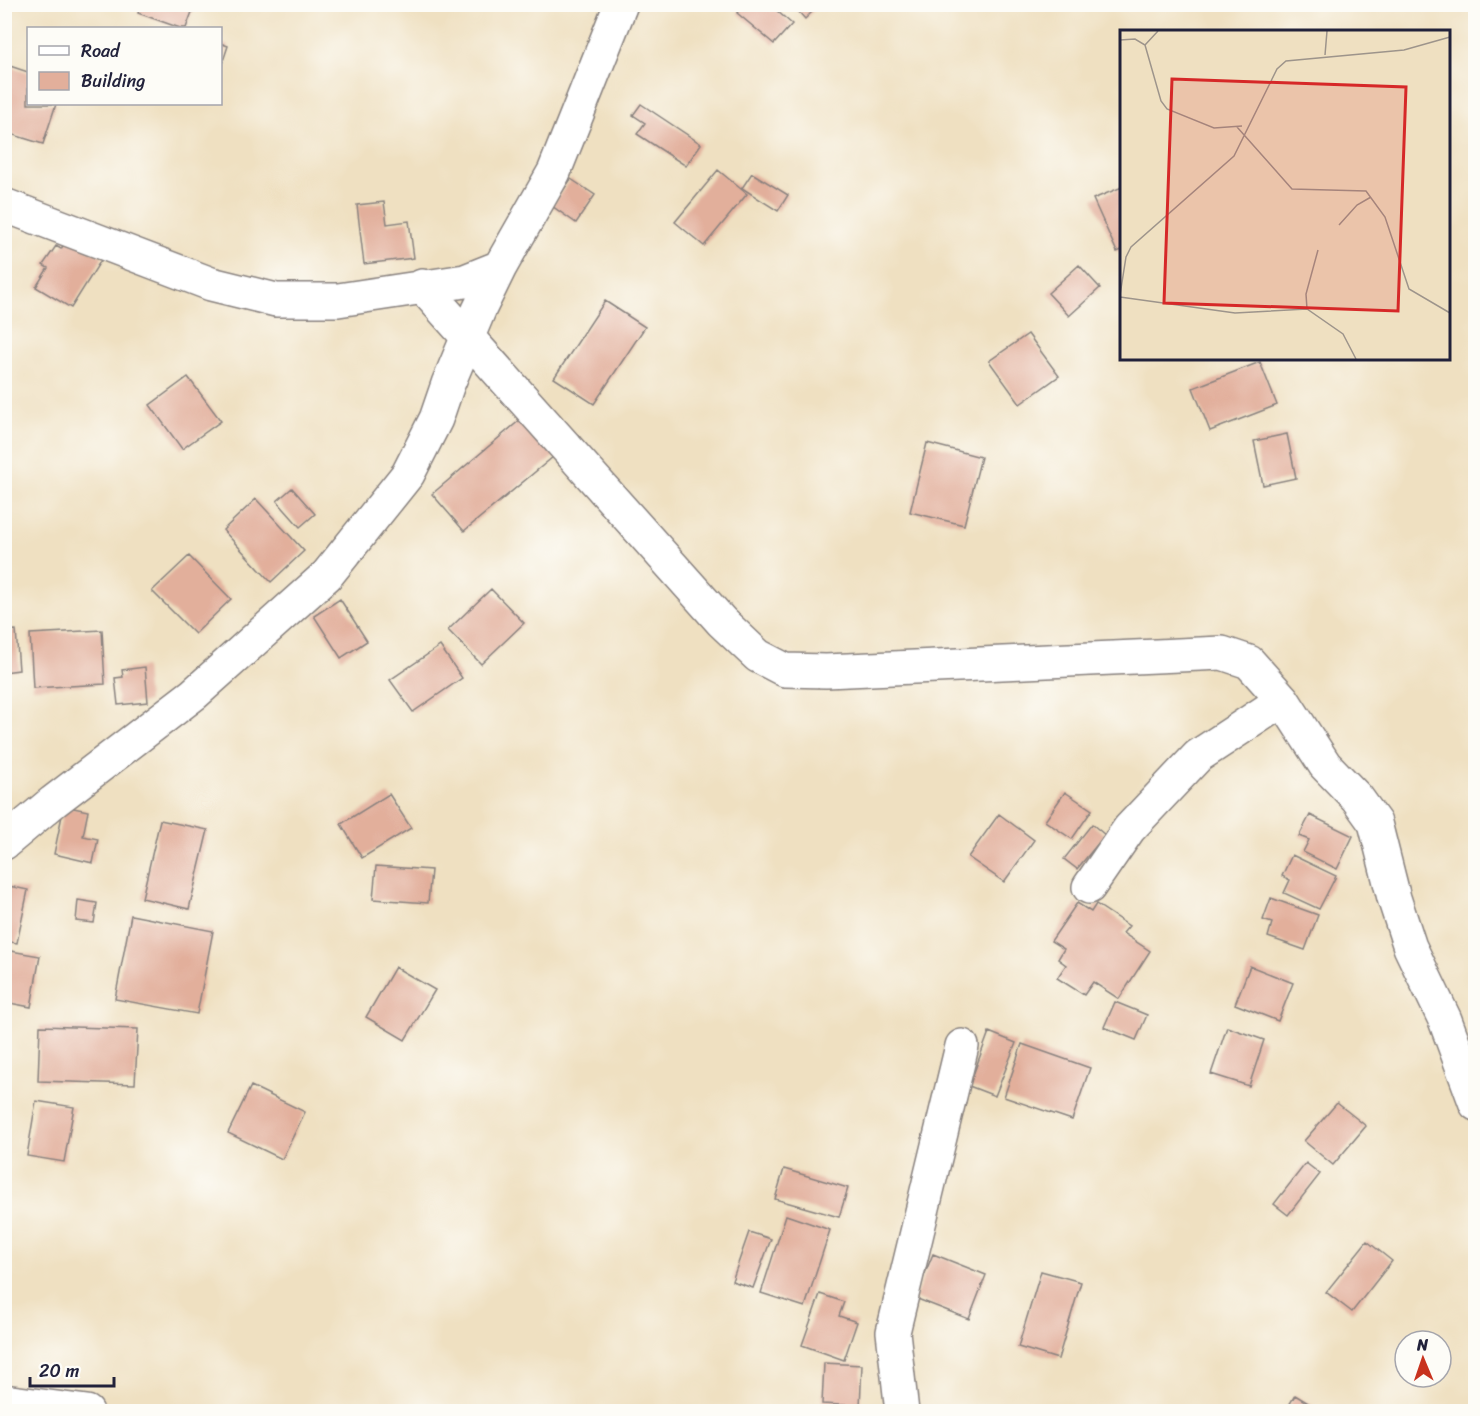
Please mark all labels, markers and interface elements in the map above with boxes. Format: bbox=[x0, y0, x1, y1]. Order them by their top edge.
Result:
legend bbox=[27, 27, 222, 105]
inset map bbox=[1120, 30, 1450, 360]
text: Road bbox=[81, 35, 121, 67]
text: Building bbox=[81, 65, 145, 97]
north arrow bbox=[1393, 1329, 1453, 1389]
text: N bbox=[1415, 1330, 1429, 1359]
scale bar bbox=[30, 1350, 114, 1388]
text: 20 m bbox=[39, 1355, 79, 1387]

